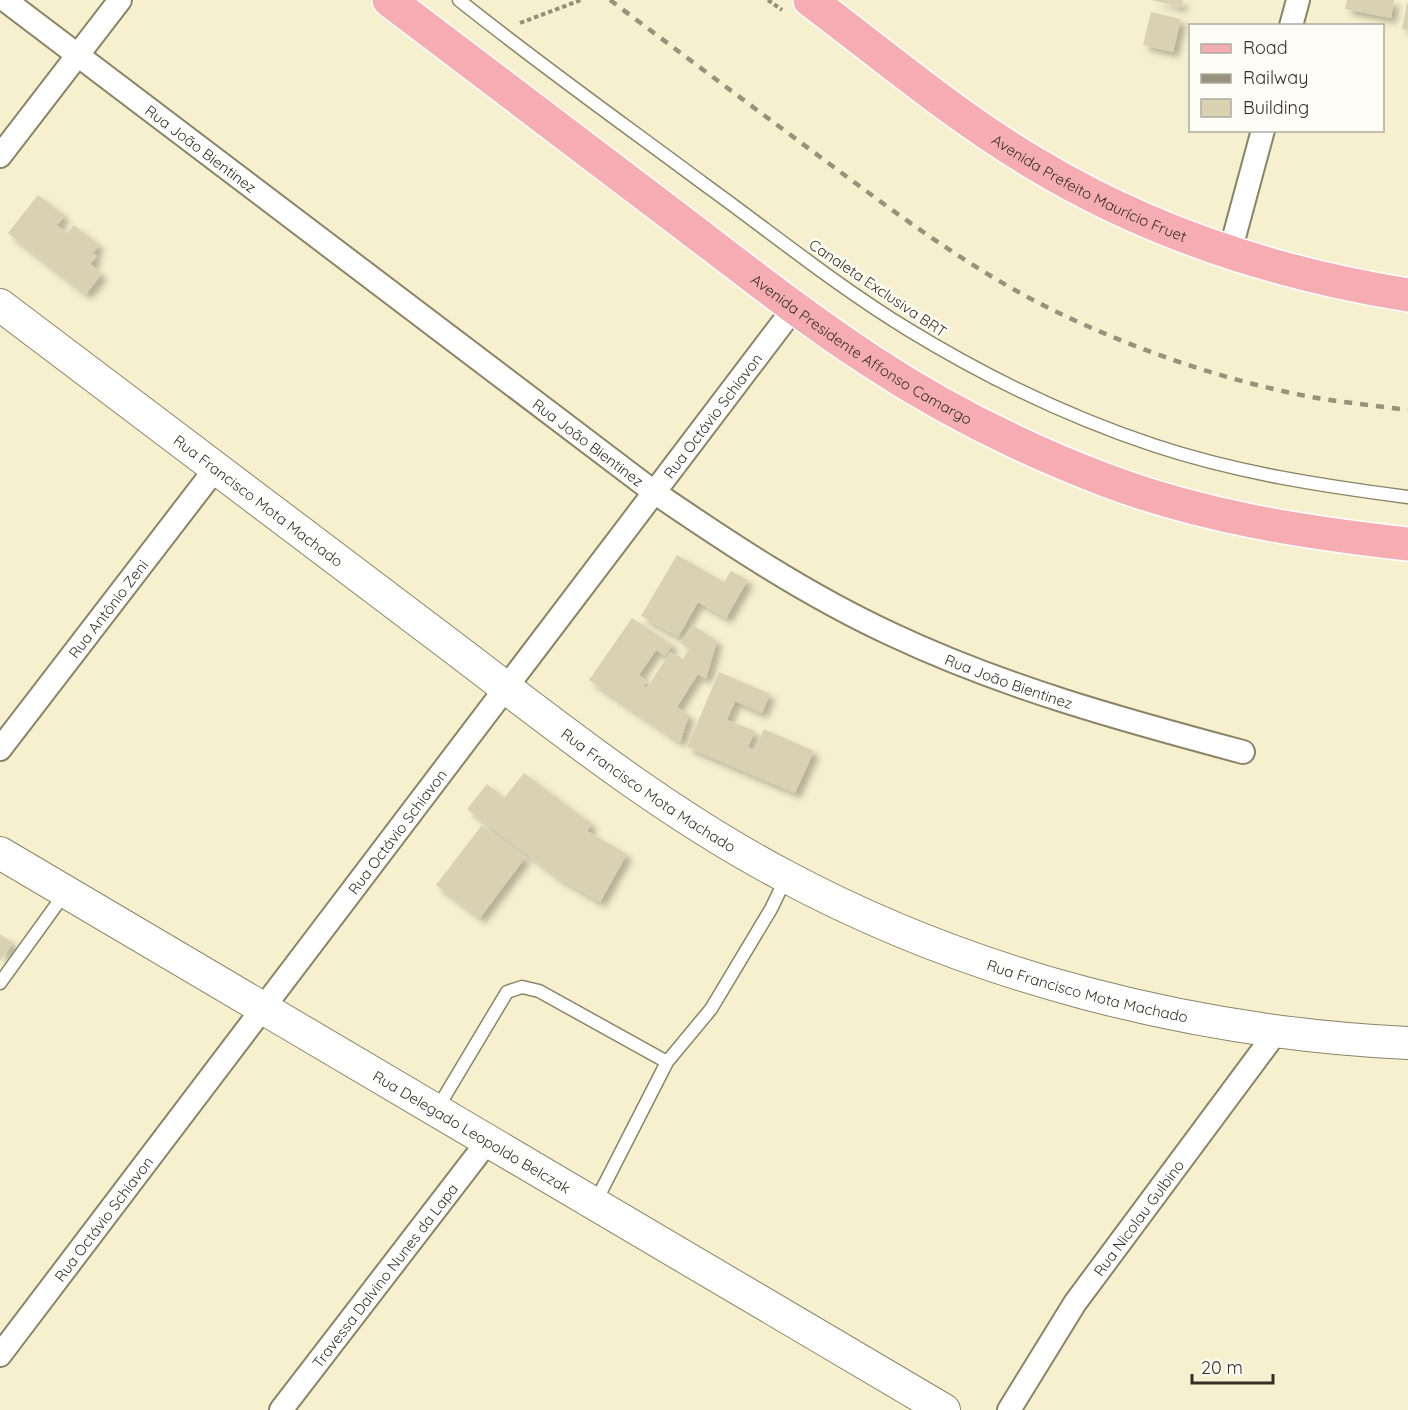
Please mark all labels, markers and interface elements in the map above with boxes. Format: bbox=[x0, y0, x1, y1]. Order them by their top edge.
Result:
legend bbox=[1189, 24, 1384, 132]
text: Road bbox=[1243, 36, 1288, 59]
text: Railway bbox=[1243, 66, 1309, 89]
text: Building bbox=[1243, 96, 1309, 119]
street label: Rua João Bientinez bbox=[142, 100, 260, 197]
street label: Avenida Prefeito Maurício Fruet bbox=[989, 130, 1189, 246]
street label: Canaleta Exclusiva BRT bbox=[806, 235, 950, 341]
street label: Avenida Presidente Affonso Camargo bbox=[748, 269, 975, 428]
street label: Rua Octávio Schiavon bbox=[659, 349, 766, 482]
street label: Rua João Bientinez bbox=[529, 394, 648, 490]
street label: Rua Francisco Mota Machado bbox=[170, 430, 347, 570]
street label: Rua Antônio Zeni bbox=[64, 556, 152, 662]
street label: Rua João Bientinez bbox=[942, 649, 1075, 713]
street label: Rua Francisco Mota Machado bbox=[558, 724, 739, 856]
street label: Rua Octávio Schiavon bbox=[344, 765, 450, 898]
street label: Rua Francisco Mota Machado bbox=[985, 955, 1190, 1026]
street label: Rua Delegado Leopoldo Belczak bbox=[370, 1066, 574, 1197]
street label: Rua Octávio Schiavon bbox=[50, 1152, 157, 1285]
street label: Rua Nicolau Gulbino bbox=[1089, 1156, 1188, 1280]
street label: Travessa Dalvino Nunes da Lapa bbox=[308, 1179, 462, 1371]
scale bar bbox=[1192, 1347, 1273, 1385]
text: 20 m bbox=[1201, 1356, 1243, 1379]

